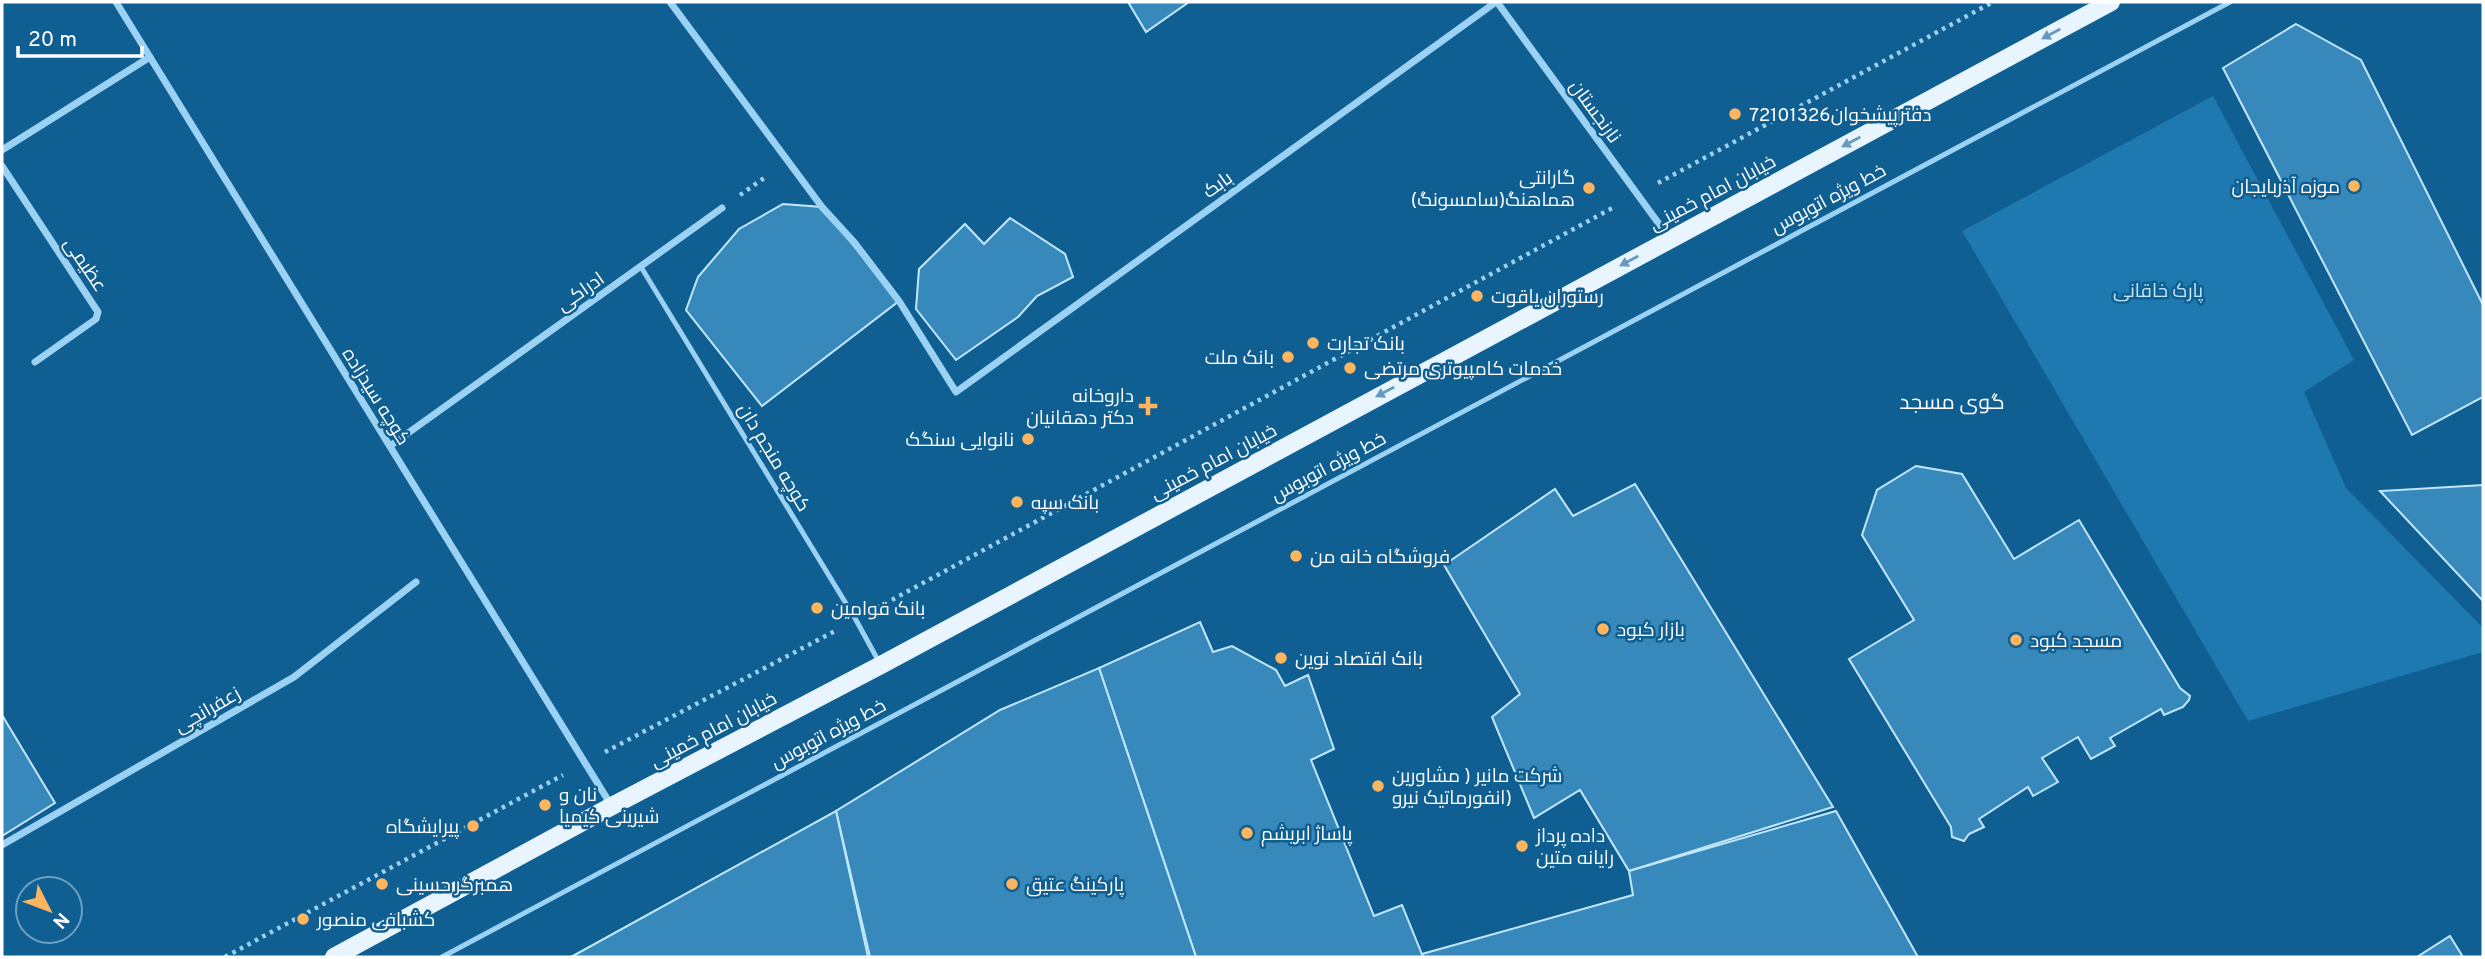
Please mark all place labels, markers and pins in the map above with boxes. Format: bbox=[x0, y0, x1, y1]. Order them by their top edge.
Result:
place label: دفترپیشخوان72101326 bbox=[1749, 104, 1931, 128]
marker: دفترپیشخوان72101326 bbox=[1727, 106, 1743, 122]
place label: گارانتی هماهنگ(سامسونگ) bbox=[1411, 167, 1575, 213]
place label: موزه آذربایجان bbox=[2232, 176, 2340, 200]
marker: موزه آذربایجان bbox=[2346, 178, 2362, 194]
marker: گارانتی هماهنگ(سامسونگ) bbox=[1581, 180, 1597, 196]
place label: رستوران یاقوت bbox=[1491, 286, 1604, 310]
marker: رستوران یاقوت bbox=[1469, 288, 1485, 304]
place label: بانک تجارت bbox=[1327, 333, 1405, 357]
marker: بانک تجارت bbox=[1305, 335, 1321, 351]
place label: بانک ملت bbox=[1205, 347, 1274, 371]
marker: بانک ملت bbox=[1280, 349, 1296, 365]
place label: خدمات کامپیوتری مرتضی bbox=[1364, 358, 1562, 382]
marker: خدمات کامپیوتری مرتضی bbox=[1342, 360, 1358, 376]
place label: داروخانه دکتر دهقانیان bbox=[1026, 385, 1134, 431]
marker: داروخانه دکتر دهقانیان bbox=[1140, 398, 1156, 414]
place label: نانوایی سنگک bbox=[906, 429, 1014, 453]
marker: نانوایی سنگک bbox=[1020, 431, 1036, 447]
place label: بانک سپه bbox=[1031, 492, 1099, 516]
marker: بانک سپه bbox=[1009, 494, 1025, 510]
place label: فروشگاه خانه من bbox=[1310, 546, 1450, 570]
marker: فروشگاه خانه من bbox=[1288, 548, 1304, 564]
place label: بانک قوامین bbox=[831, 598, 925, 622]
marker: بانک قوامین bbox=[809, 600, 825, 616]
place label: بازار کبود bbox=[1617, 619, 1685, 643]
marker: بازار کبود bbox=[1595, 621, 1611, 637]
place label: مسجد کبود bbox=[2030, 630, 2122, 654]
marker: مسجد کبود bbox=[2008, 632, 2024, 648]
place label: بانک اقتصاد نوین bbox=[1295, 648, 1423, 672]
marker: بانک اقتصاد نوین bbox=[1273, 650, 1289, 666]
place label: شرکت مانیر ( مشاورین انفورماتیک نیرو) bbox=[1392, 765, 1562, 811]
marker: شرکت مانیر ( مشاورین انفورماتیک نیرو) bbox=[1370, 778, 1386, 794]
place label: نان و شیرینی کیمیا bbox=[559, 784, 659, 830]
marker: نان و شیرینی کیمیا bbox=[537, 797, 553, 813]
place label: پیرایشگاه bbox=[386, 816, 459, 840]
marker: پیرایشگاه bbox=[465, 818, 481, 834]
place label: پاساژ ابریشم bbox=[1261, 823, 1352, 847]
marker: پاساژ ابریشم bbox=[1239, 825, 1255, 841]
place label: داده پرداز رایانه متین bbox=[1535, 825, 1614, 871]
marker: داده پرداز رایانه متین bbox=[1514, 838, 1530, 854]
place label: همبرگر حسینی bbox=[396, 874, 513, 898]
place label: پارکینگ عتیق bbox=[1026, 874, 1124, 898]
marker: همبرگر حسینی bbox=[374, 876, 390, 892]
marker: پارکینگ عتیق bbox=[1004, 876, 1020, 892]
place label: کشبافی منصور bbox=[316, 909, 435, 933]
marker: کشبافی منصور bbox=[295, 911, 311, 927]

